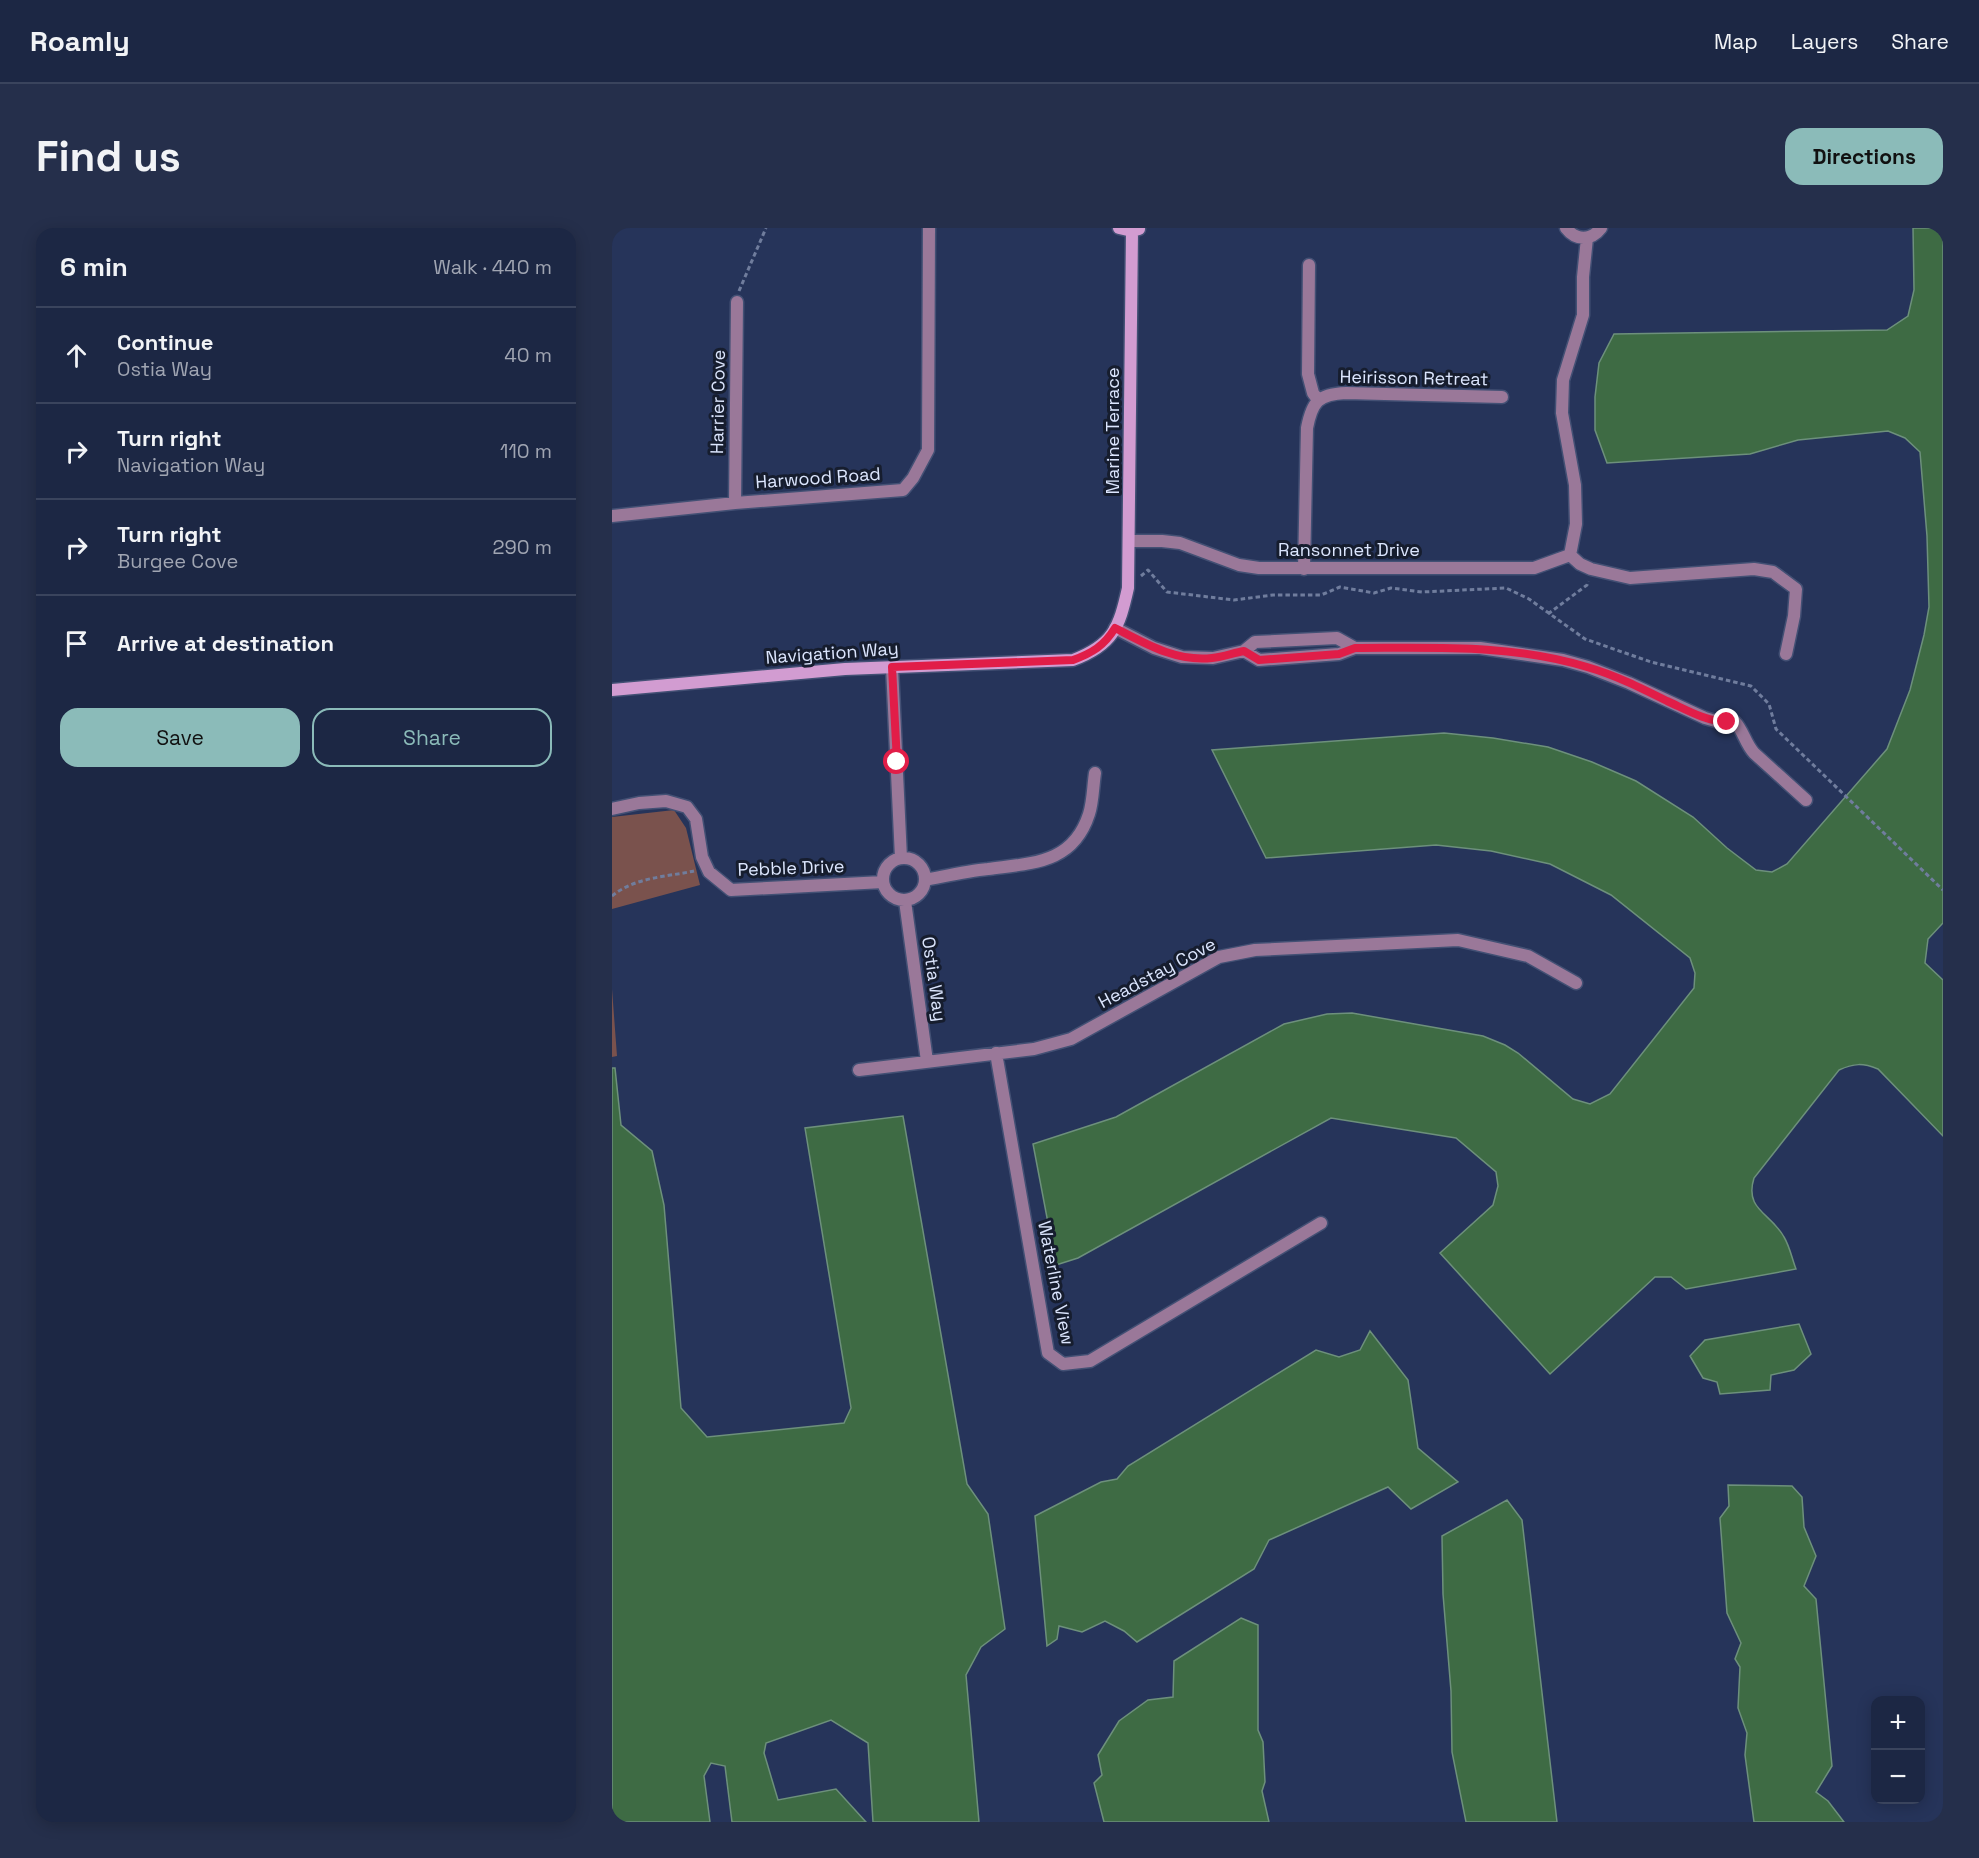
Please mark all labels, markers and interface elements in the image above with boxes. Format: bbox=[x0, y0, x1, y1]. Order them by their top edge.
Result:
text: Roamly bbox=[30, 23, 130, 59]
text: Map bbox=[1714, 28, 1758, 55]
text: Layers bbox=[1791, 28, 1858, 55]
text: Share bbox=[1891, 28, 1949, 55]
button: Directions bbox=[1785, 128, 1943, 185]
text: Find us bbox=[36, 130, 181, 183]
text: 6 min bbox=[60, 250, 128, 284]
text: Walk · 440 m bbox=[433, 254, 552, 280]
text: Continue bbox=[117, 328, 213, 356]
icon: ahead bbox=[60, 339, 93, 372]
text: 40 m bbox=[504, 342, 552, 368]
street label: Harrier Cove bbox=[705, 350, 730, 454]
text: Ostia Way bbox=[117, 356, 212, 382]
street label: Heirisson Retreat bbox=[1339, 365, 1489, 390]
street label: Marine Terrace bbox=[1101, 367, 1124, 495]
text: Turn right bbox=[117, 424, 222, 452]
icon: right bbox=[60, 435, 93, 468]
text: 110 m bbox=[500, 438, 552, 464]
text: Navigation Way bbox=[117, 452, 265, 478]
street label: Harwood Road bbox=[754, 462, 882, 493]
text: Turn right bbox=[117, 520, 222, 548]
icon: right bbox=[60, 531, 93, 564]
text: 290 m bbox=[493, 534, 552, 560]
street label: Ransonnet Drive bbox=[1278, 538, 1420, 561]
text: Burgee Cove bbox=[117, 548, 238, 574]
icon: arrive bbox=[60, 627, 93, 660]
text: Arrive at destination bbox=[117, 629, 334, 657]
street label: Navigation Way bbox=[765, 636, 899, 669]
button: Save bbox=[60, 708, 300, 767]
button: Share bbox=[312, 708, 552, 767]
route end bbox=[1713, 708, 1739, 734]
route start bbox=[883, 748, 909, 774]
street label: Pebble Drive bbox=[737, 854, 845, 881]
street label: Headstay Cove bbox=[1094, 932, 1219, 1013]
street label: Ostia Way bbox=[917, 935, 952, 1023]
street label: Waterline View bbox=[1033, 1219, 1080, 1347]
map controls bbox=[1871, 1696, 1925, 1804]
button: + bbox=[1871, 1696, 1925, 1750]
button: − bbox=[1871, 1750, 1925, 1804]

